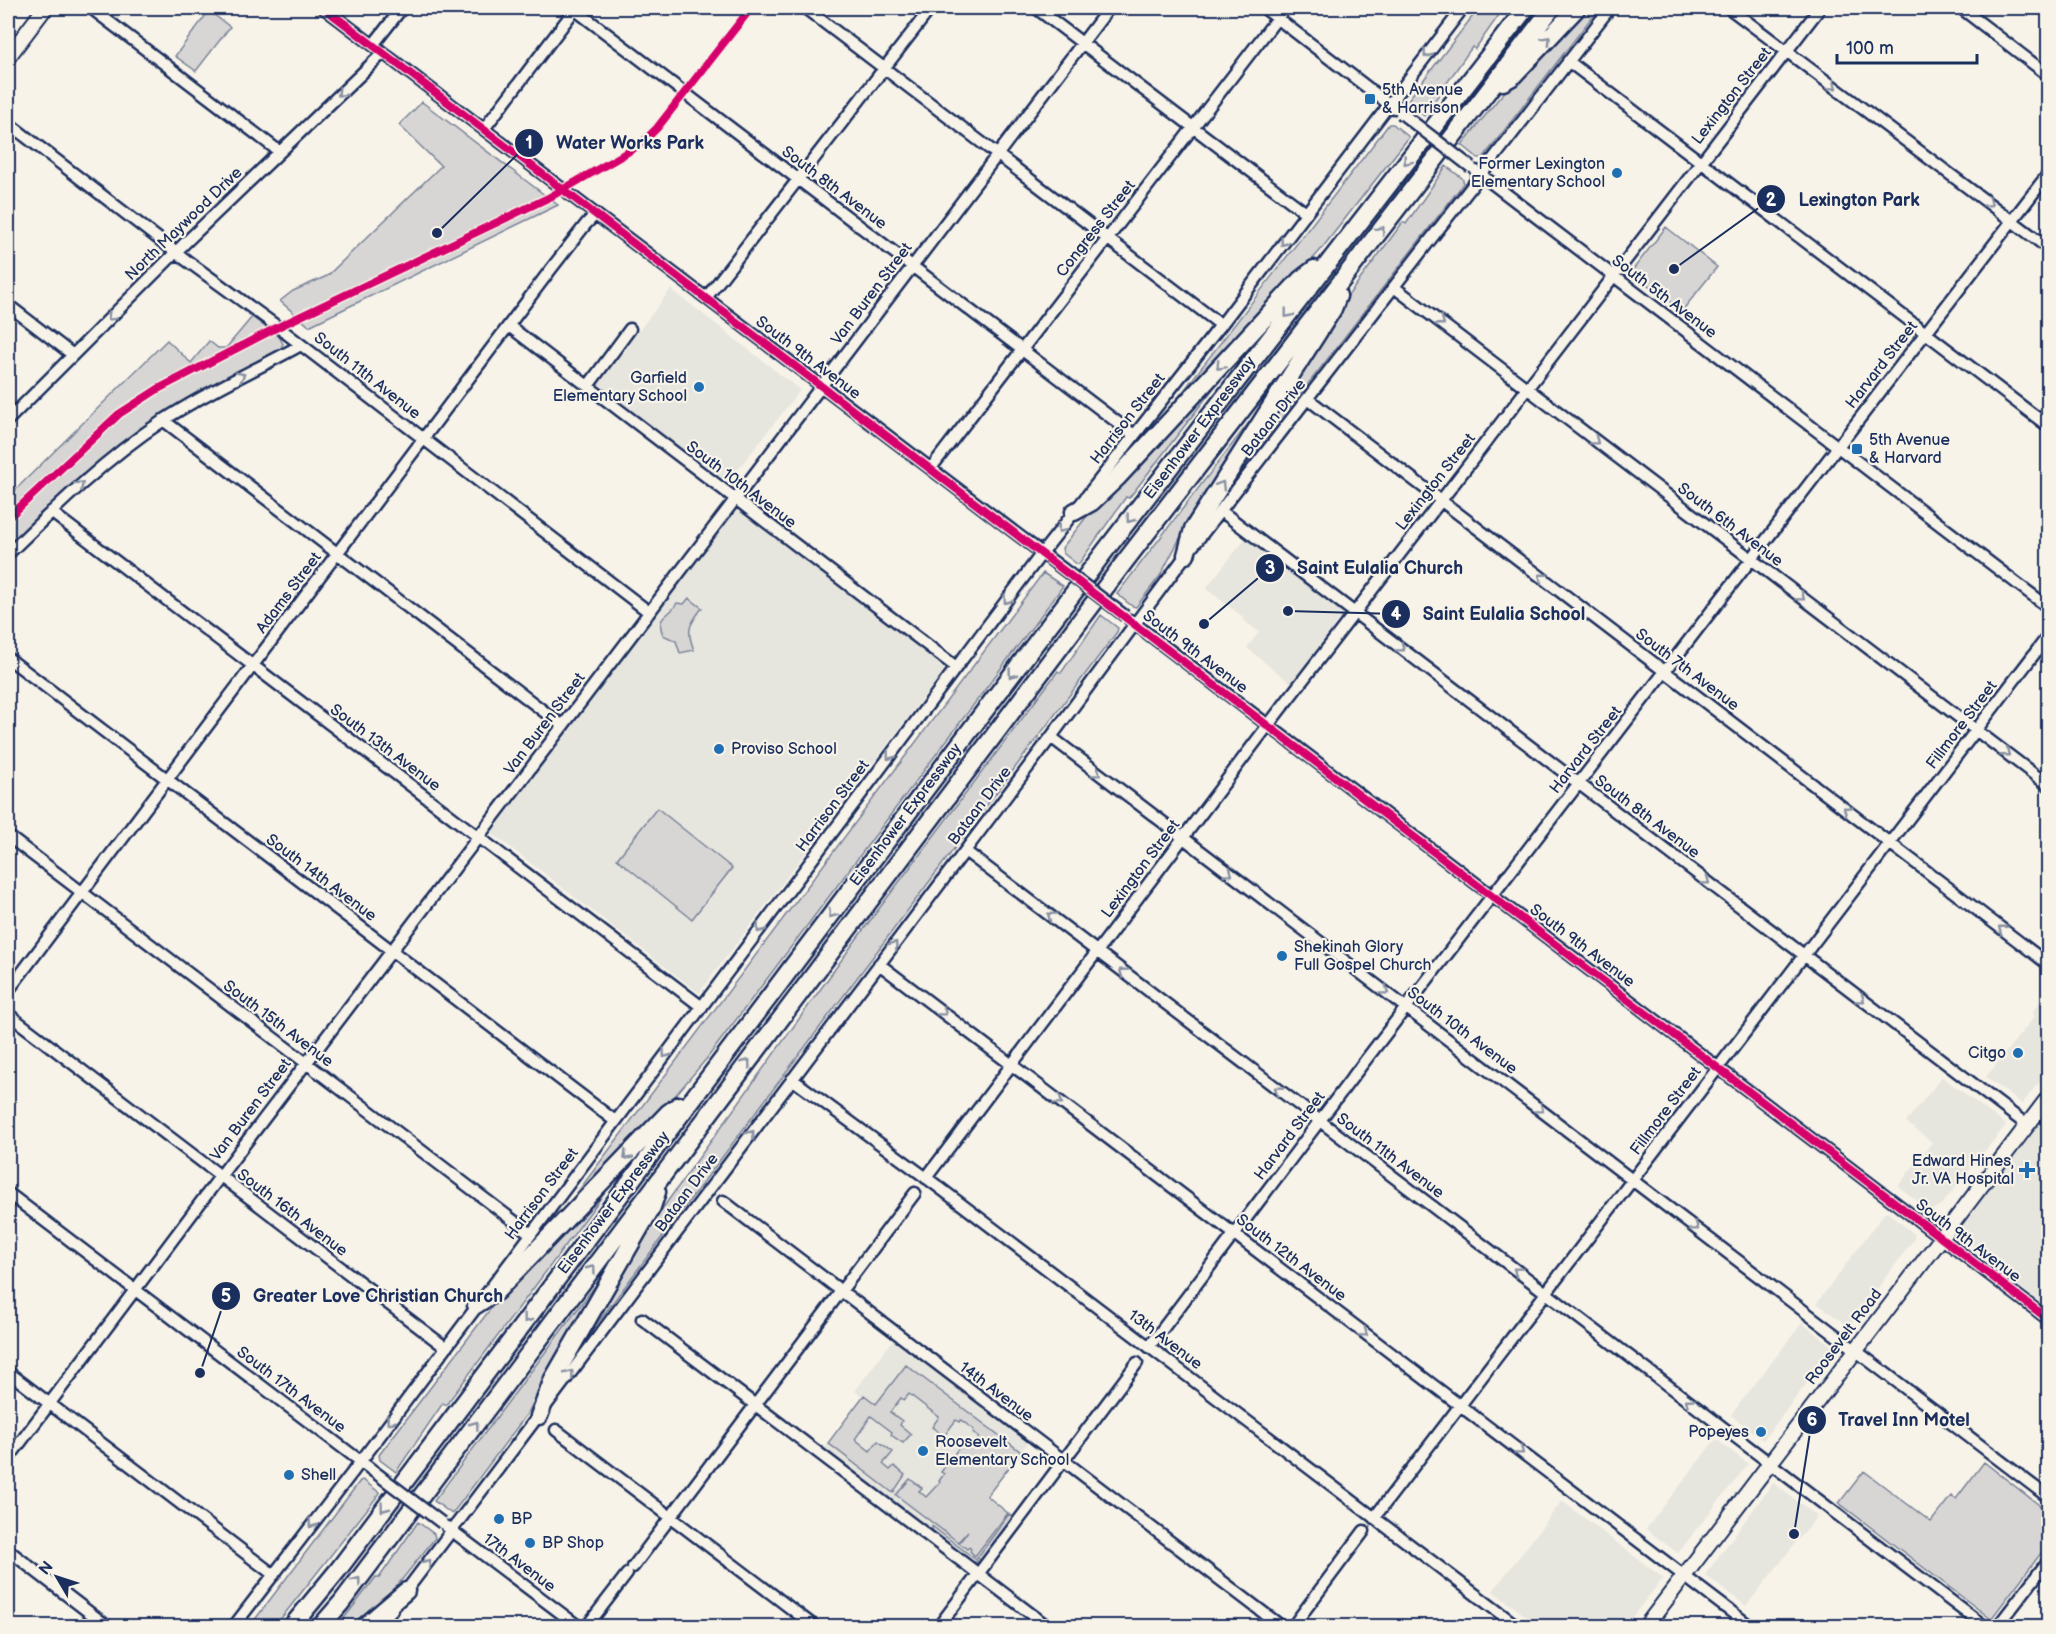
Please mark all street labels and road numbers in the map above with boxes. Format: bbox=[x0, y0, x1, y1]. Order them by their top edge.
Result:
street label: Lexington Street bbox=[1688, 44, 1776, 148]
street label: South 8th Avenue bbox=[778, 142, 891, 234]
street label: North Maywood Drive bbox=[122, 163, 247, 285]
street label: Congress Street bbox=[1052, 177, 1140, 281]
street label: Van Buren Street bbox=[827, 239, 917, 349]
street label: South 5th Avenue bbox=[1608, 251, 1721, 343]
street label: South 9th Avenue bbox=[752, 312, 865, 404]
street label: Harvard Street bbox=[1842, 317, 1922, 412]
street label: South 11th Avenue bbox=[310, 329, 424, 424]
street label: Eisenhower Expressway bbox=[1140, 352, 1260, 503]
street label: Harrison Street bbox=[1087, 370, 1169, 468]
street label: Bataan Drive bbox=[1238, 375, 1311, 461]
street label: Lexington Street bbox=[1392, 430, 1480, 534]
street label: South 10th Avenue bbox=[682, 437, 800, 533]
street label: South 6th Avenue bbox=[1674, 479, 1787, 571]
street label: Adams Street bbox=[252, 549, 326, 637]
street label: South 9th Avenue bbox=[1139, 606, 1252, 698]
street label: South 7th Avenue bbox=[1631, 625, 1743, 715]
street label: Van Buren Street bbox=[500, 669, 590, 779]
street label: Fillmore Street bbox=[1923, 677, 2001, 773]
street label: South 13th Avenue bbox=[326, 700, 444, 796]
street label: Harvard Street bbox=[1546, 702, 1626, 797]
street label: Eisenhower Expressway bbox=[846, 739, 966, 890]
street label: Harrison Street bbox=[792, 756, 874, 856]
street label: Bataan Drive bbox=[944, 763, 1016, 849]
street label: South 8th Avenue bbox=[1591, 771, 1704, 863]
street label: Lexington Street bbox=[1098, 816, 1184, 922]
street label: South 14th Avenue bbox=[262, 830, 380, 926]
street label: South 9th Avenue bbox=[1526, 900, 1639, 992]
street label: South 15th Avenue bbox=[219, 976, 337, 1072]
street label: South 10th Avenue bbox=[1403, 983, 1521, 1079]
street label: Van Buren Street bbox=[206, 1055, 296, 1165]
street label: Fillmore Street bbox=[1627, 1063, 1705, 1159]
street label: Harvard Street bbox=[1251, 1088, 1329, 1184]
street label: South 11th Avenue bbox=[1332, 1109, 1448, 1203]
street label: Eisenhower Expressway bbox=[554, 1127, 674, 1278]
street label: Harrison Street bbox=[501, 1144, 583, 1244]
street label: Bataan Drive bbox=[651, 1150, 723, 1236]
street label: South 16th Avenue bbox=[233, 1165, 351, 1261]
street label: South 9th Avenue bbox=[1912, 1195, 2025, 1287]
street label: South 12th Avenue bbox=[1232, 1210, 1350, 1306]
street label: Roosevelt Road bbox=[1802, 1285, 1886, 1389]
street label: 13th Avenue bbox=[1124, 1306, 1206, 1374]
street label: South 17th Avenue bbox=[233, 1343, 350, 1437]
street label: 14th Avenue bbox=[955, 1358, 1037, 1426]
street label: 17th Avenue bbox=[479, 1530, 559, 1597]

